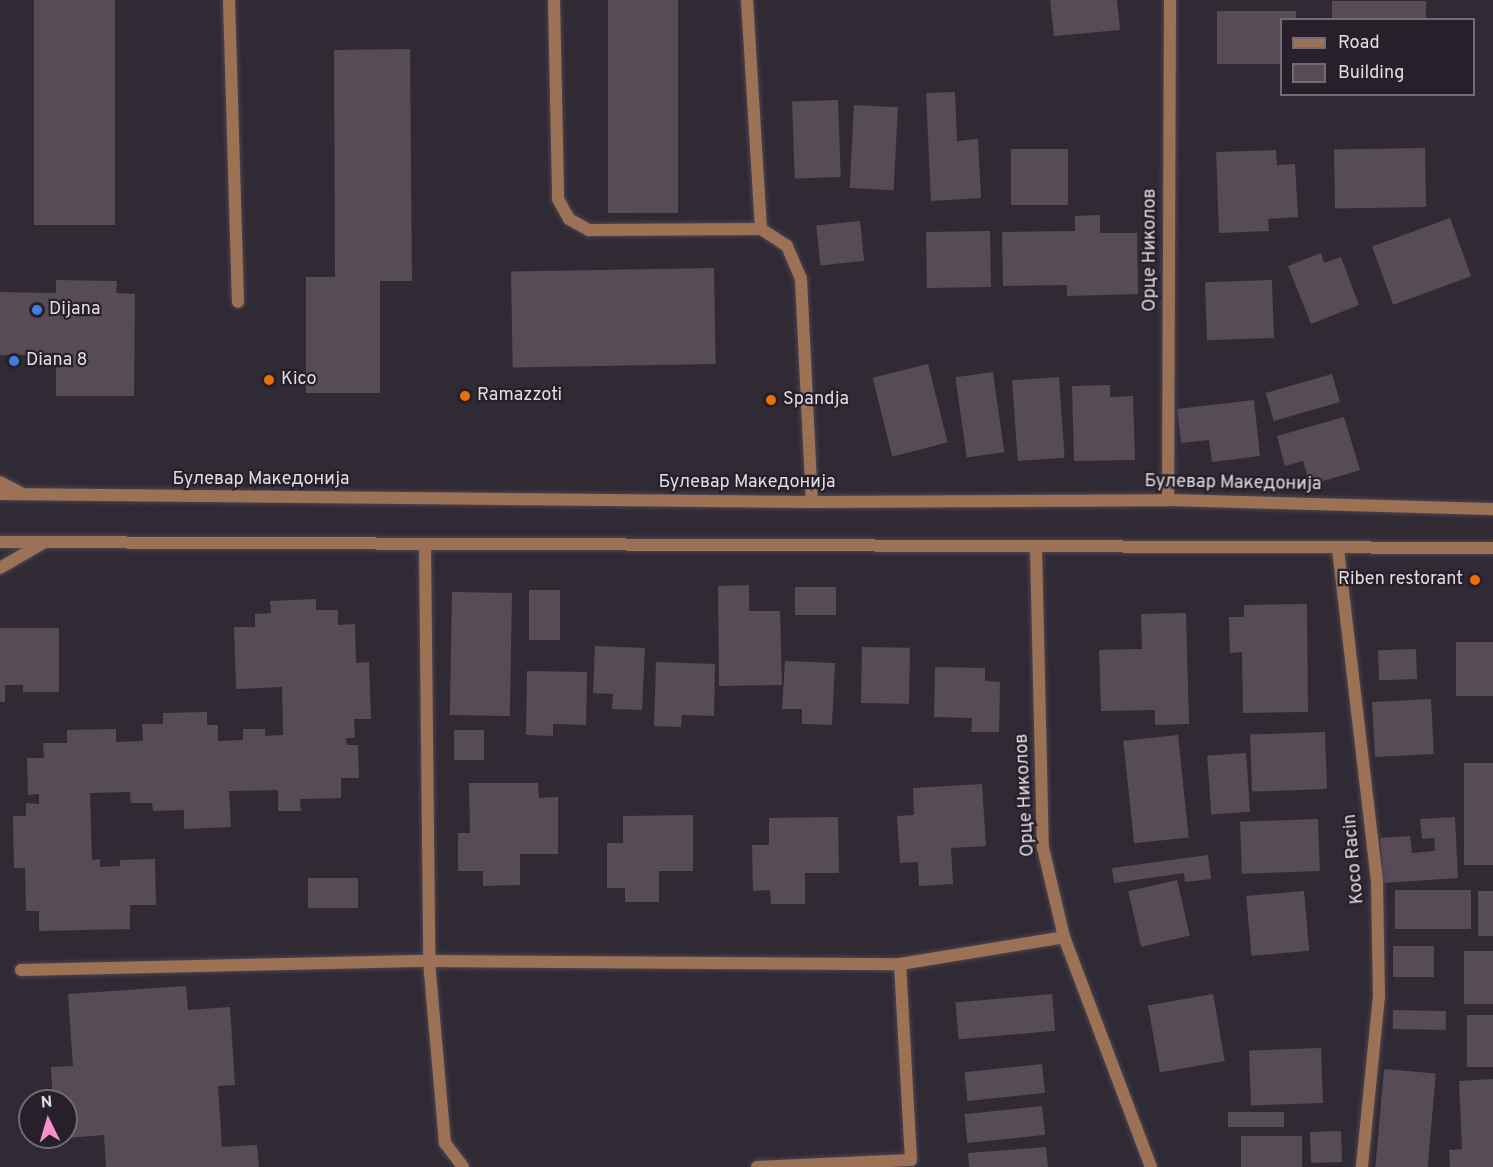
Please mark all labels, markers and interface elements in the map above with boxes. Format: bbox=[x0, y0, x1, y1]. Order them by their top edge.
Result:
legend bbox=[1280, 18, 1475, 96]
text: Road bbox=[1338, 32, 1380, 55]
text: Building bbox=[1338, 62, 1404, 85]
street label: Орце Николов bbox=[1140, 188, 1162, 312]
place label: Dijana bbox=[49, 299, 100, 321]
marker: Dijana bbox=[30, 303, 44, 317]
place label: Diana 8 bbox=[26, 350, 87, 372]
marker: Diana 8 bbox=[7, 354, 21, 368]
place label: Kico bbox=[281, 369, 317, 391]
marker: Kico bbox=[262, 373, 276, 387]
place label: Ramazzoti bbox=[477, 385, 562, 407]
marker: Ramazzoti bbox=[458, 389, 472, 403]
place label: Spandja bbox=[783, 389, 849, 411]
marker: Spandja bbox=[764, 393, 778, 407]
street label: Булевар Македонија bbox=[172, 469, 350, 491]
street label: Булевар Македонија bbox=[658, 472, 836, 494]
street label: Булевар Македонија bbox=[1144, 472, 1322, 496]
place label: Riben restorant bbox=[1338, 569, 1463, 591]
marker: Riben restorant bbox=[1468, 573, 1482, 587]
street label: Орце Николов bbox=[1012, 733, 1040, 857]
street label: Koco Racin bbox=[1340, 813, 1370, 905]
north arrow bbox=[18, 1089, 78, 1149]
text: N bbox=[40, 1093, 53, 1114]

